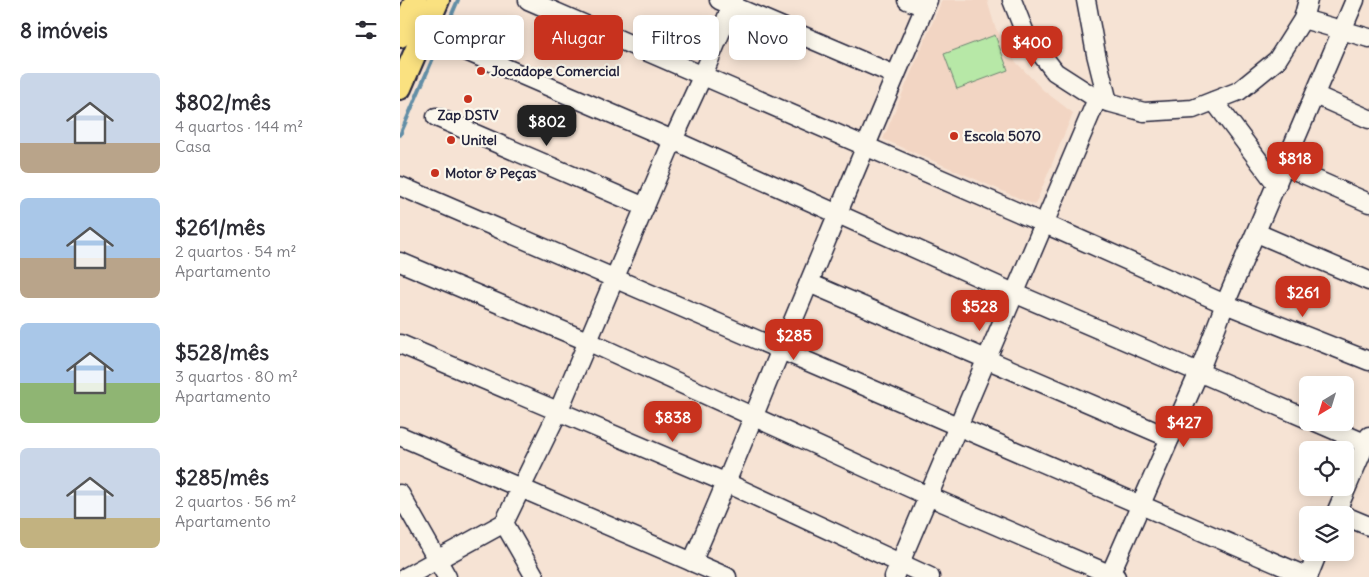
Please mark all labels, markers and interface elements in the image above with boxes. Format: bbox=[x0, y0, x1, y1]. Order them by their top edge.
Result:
chip: Comprar bbox=[415, 15, 524, 60]
chip: Alugar bbox=[534, 15, 623, 60]
chip: Filtros bbox=[633, 15, 719, 60]
chip: Novo bbox=[729, 15, 806, 60]
icon: filters bbox=[352, 16, 380, 44]
text: 8 imóveis bbox=[20, 17, 108, 44]
pin: $400 bbox=[1002, 26, 1062, 68]
text: $400 bbox=[1012, 32, 1052, 52]
place label: Jocadope Comercial bbox=[491, 62, 620, 80]
marker: Jocadope Comercial bbox=[475, 65, 487, 77]
text: $802/mês bbox=[175, 89, 271, 116]
icon: home bbox=[60, 93, 120, 153]
marker: Zap DSTV bbox=[462, 93, 474, 105]
pin: $802 bbox=[517, 104, 577, 147]
place label: Zap DSTV bbox=[438, 106, 499, 124]
text: $802 bbox=[528, 111, 566, 131]
text: 4 quartos · 144 m² bbox=[175, 116, 303, 136]
place label: Escola 5070 bbox=[964, 127, 1041, 145]
marker: Escola 5070 bbox=[948, 130, 960, 142]
place label: Unitel bbox=[461, 131, 497, 149]
marker: Unitel bbox=[445, 134, 457, 146]
text: Casa bbox=[175, 136, 211, 156]
pin: $818 bbox=[1265, 142, 1325, 184]
text: $818 bbox=[1278, 148, 1312, 168]
place label: Motor & Peças bbox=[445, 164, 537, 182]
marker: Motor & Peças bbox=[429, 167, 441, 179]
text: $261/mês bbox=[175, 214, 265, 241]
icon: home bbox=[60, 218, 120, 278]
text: 2 quartos · 54 m² bbox=[175, 241, 296, 261]
text: Apartamento bbox=[175, 261, 271, 281]
pin: $261 bbox=[1273, 276, 1333, 318]
text: $261 bbox=[1286, 282, 1320, 302]
pin: $528 bbox=[950, 290, 1010, 332]
text: $528 bbox=[962, 296, 998, 316]
pin: $285 bbox=[764, 318, 824, 361]
text: $285 bbox=[776, 325, 812, 345]
text: $528/mês bbox=[175, 339, 269, 366]
icon: home bbox=[60, 343, 120, 403]
text: 3 quartos · 80 m² bbox=[175, 366, 298, 386]
north arrow bbox=[1299, 376, 1354, 431]
map controls bbox=[1299, 376, 1354, 561]
text: Apartamento bbox=[175, 386, 271, 406]
pin: $838 bbox=[643, 400, 703, 443]
pin: $427 bbox=[1154, 406, 1214, 448]
text: $838 bbox=[655, 407, 691, 427]
text: $427 bbox=[1167, 412, 1201, 432]
button: locate bbox=[1299, 441, 1354, 496]
text: $285/mês bbox=[175, 464, 269, 491]
icon: home bbox=[60, 468, 120, 528]
text: 2 quartos · 56 m² bbox=[175, 491, 296, 511]
button: layers bbox=[1299, 506, 1354, 561]
text: Apartamento bbox=[175, 511, 271, 531]

